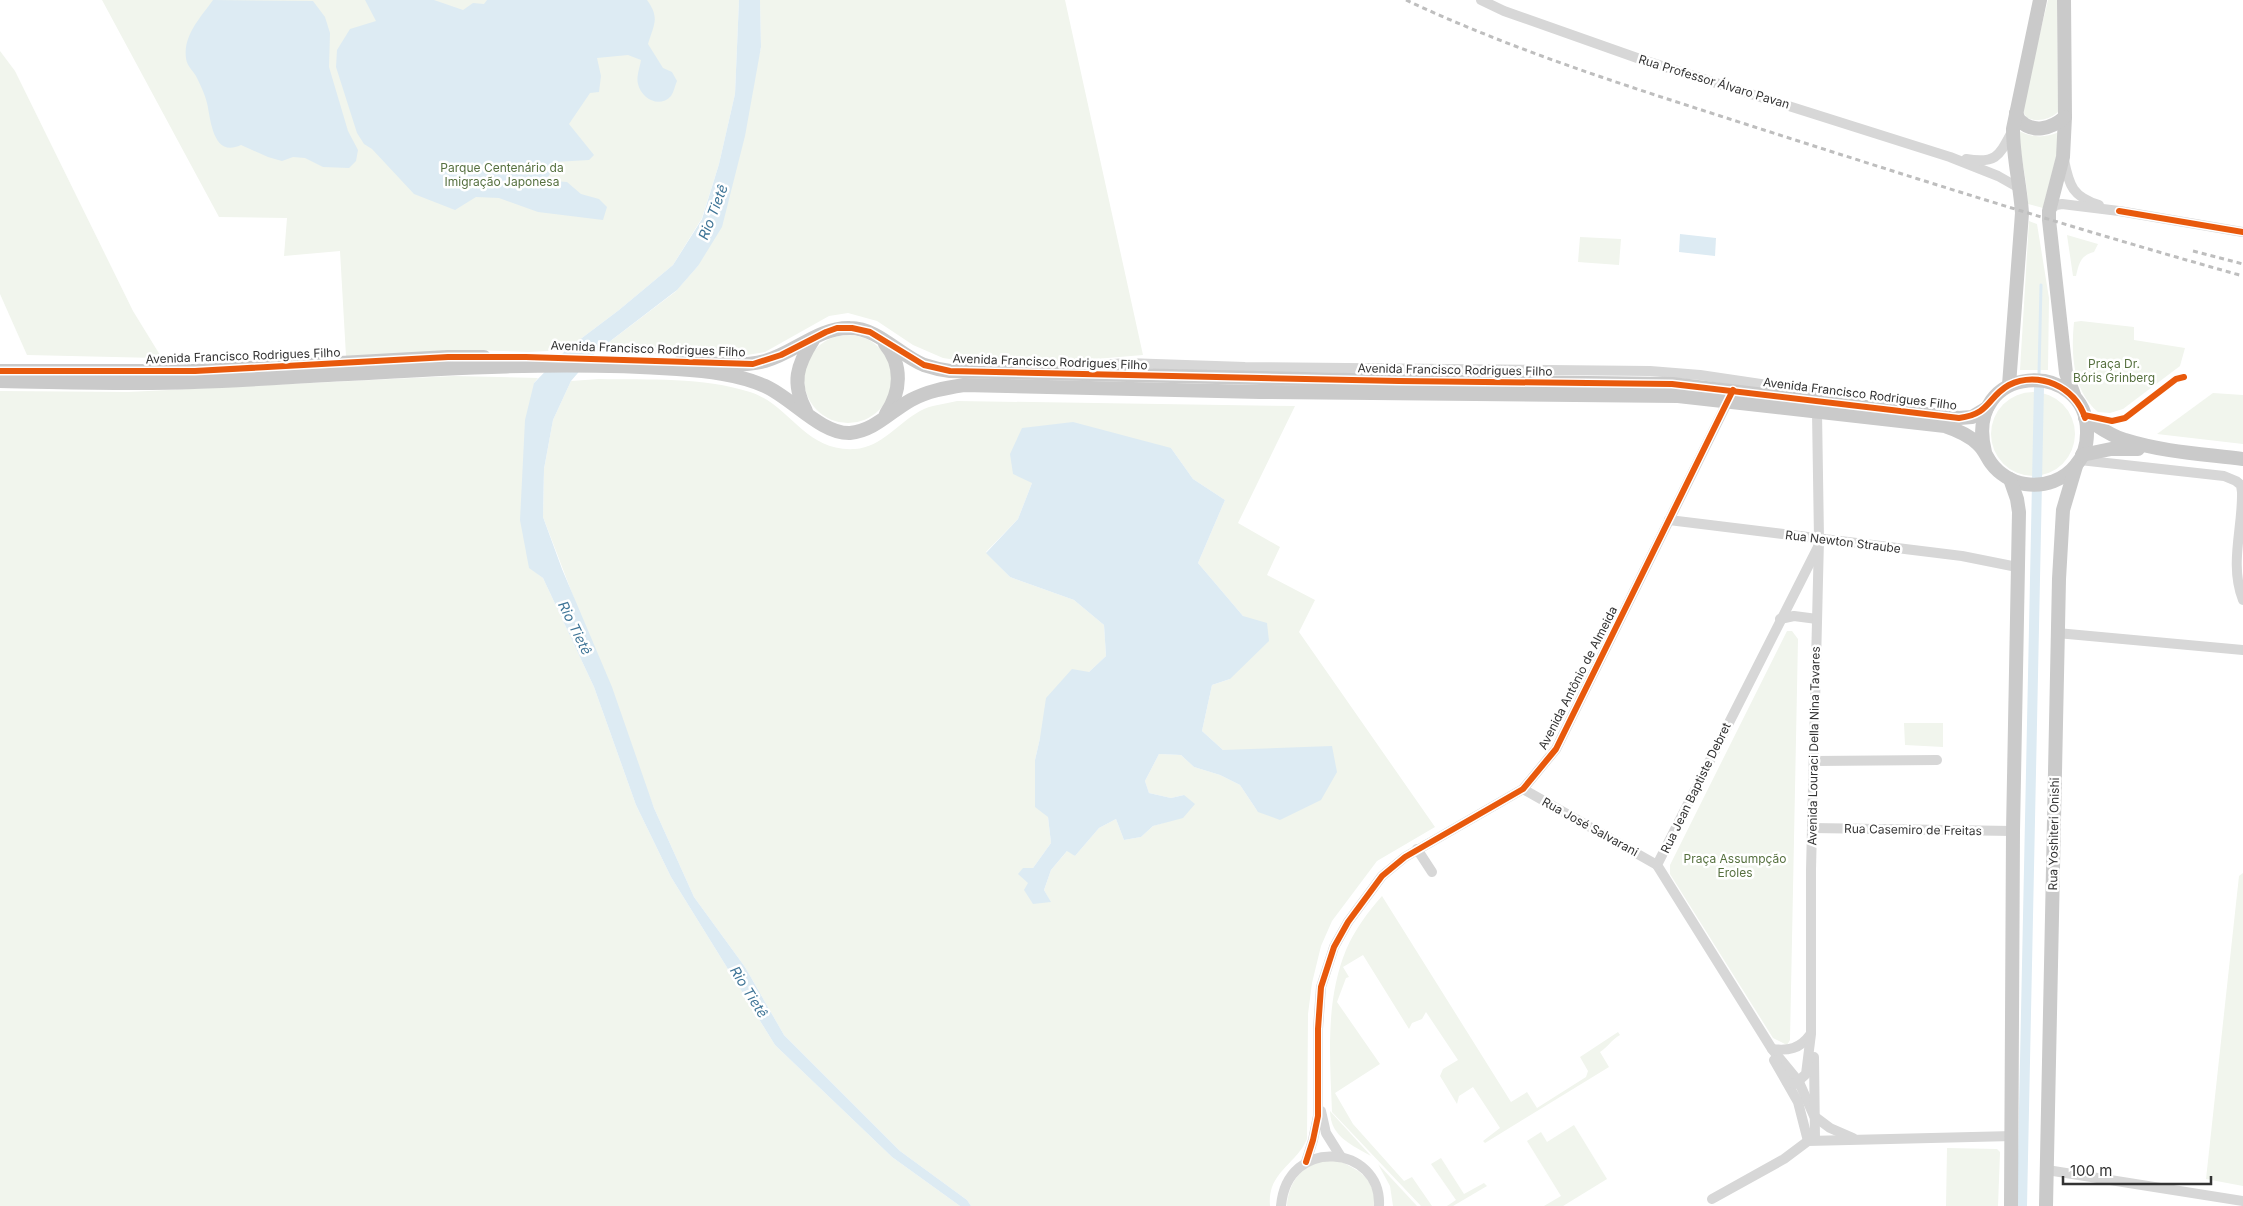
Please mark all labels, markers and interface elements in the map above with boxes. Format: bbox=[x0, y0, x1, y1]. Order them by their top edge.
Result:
street label: Rua Professor Álvaro Pavan bbox=[1637, 51, 1792, 112]
park label: Parque Centenário da Imigração Japonesa bbox=[440, 160, 564, 189]
water label: Rio Tietê bbox=[694, 182, 731, 242]
street label: Avenida Francisco Rodrigues Filho bbox=[550, 338, 746, 359]
street label: Avenida Francisco Rodrigues Filho bbox=[145, 345, 341, 366]
street label: Avenida Francisco Rodrigues Filho bbox=[952, 351, 1148, 372]
park label: Praça Dr. Bóris Grinberg bbox=[2073, 356, 2155, 385]
street label: Avenida Francisco Rodrigues Filho bbox=[1357, 360, 1553, 379]
street label: Avenida Francisco Rodrigues Filho bbox=[1762, 374, 1958, 413]
street label: Rua Newton Straube bbox=[1784, 527, 1902, 556]
water label: Rio Tietê bbox=[555, 598, 596, 657]
street label: Avenida Antônio de Almeida bbox=[1535, 604, 1620, 752]
street label: Avenida Louraci Della Nina Tavares bbox=[1804, 646, 1823, 846]
street label: Rua Jean Baptiste Debret bbox=[1657, 720, 1734, 856]
street label: Rua Yoshiteri Onishi bbox=[2045, 777, 2062, 891]
street label: Rua José Salvarani bbox=[1539, 794, 1641, 859]
street label: Rua Casemiro de Freitas bbox=[1844, 821, 1982, 838]
park label: Praça Assumpção Eroles bbox=[1684, 851, 1786, 880]
water label: Rio Tietê bbox=[727, 963, 772, 1021]
scale bar bbox=[2063, 1154, 2210, 1186]
text: 100 m bbox=[2070, 1161, 2112, 1180]

